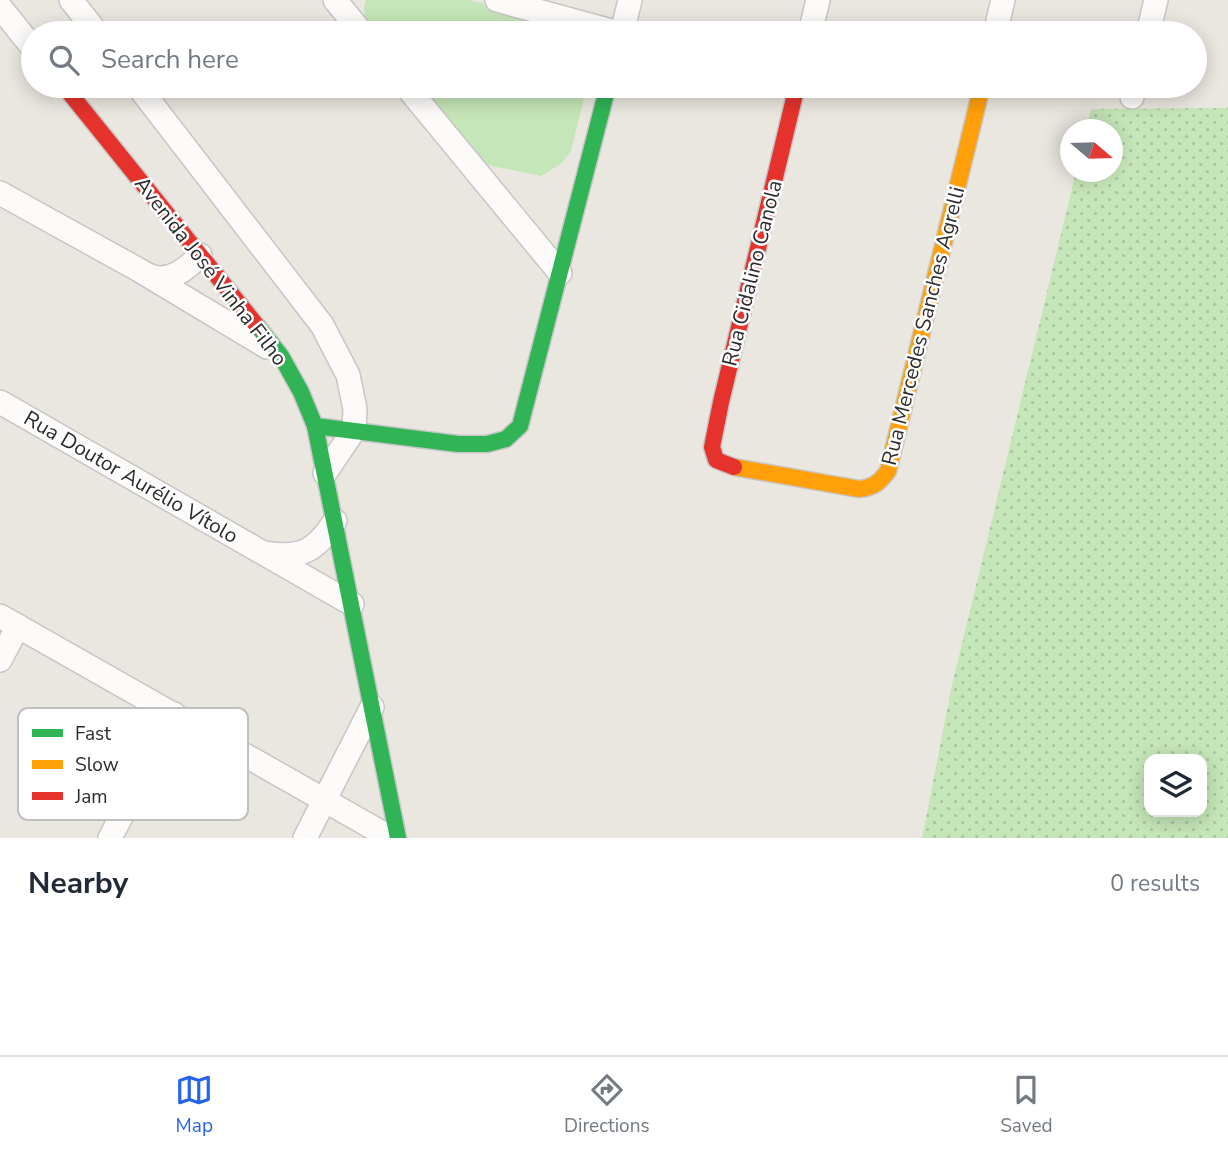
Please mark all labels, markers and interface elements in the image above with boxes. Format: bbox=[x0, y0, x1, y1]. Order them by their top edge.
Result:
search box bbox=[21, 21, 1207, 98]
icon: search bbox=[45, 41, 83, 79]
text: Search here bbox=[101, 42, 239, 77]
north arrow bbox=[1060, 119, 1123, 182]
street label: Avenida José Vinha Filho bbox=[128, 170, 294, 372]
street label: Rua Cidalino Canola bbox=[715, 177, 789, 369]
street label: Rua Mercedes Sanches Agrelli bbox=[875, 184, 971, 468]
street label: Rua Doutor Aurélio Vítolo bbox=[19, 404, 243, 550]
legend bbox=[18, 708, 248, 820]
text: Fast bbox=[75, 721, 111, 747]
text: Slow bbox=[75, 752, 119, 778]
map controls bbox=[1144, 754, 1207, 817]
button: layers bbox=[1144, 754, 1207, 817]
text: Jam bbox=[74, 784, 108, 810]
text: Nearby bbox=[28, 863, 128, 904]
text: 0 results bbox=[1110, 868, 1200, 899]
tab: Map bbox=[175, 1071, 213, 1139]
tab: Directions bbox=[564, 1071, 650, 1139]
tab: Saved bbox=[1000, 1071, 1053, 1139]

